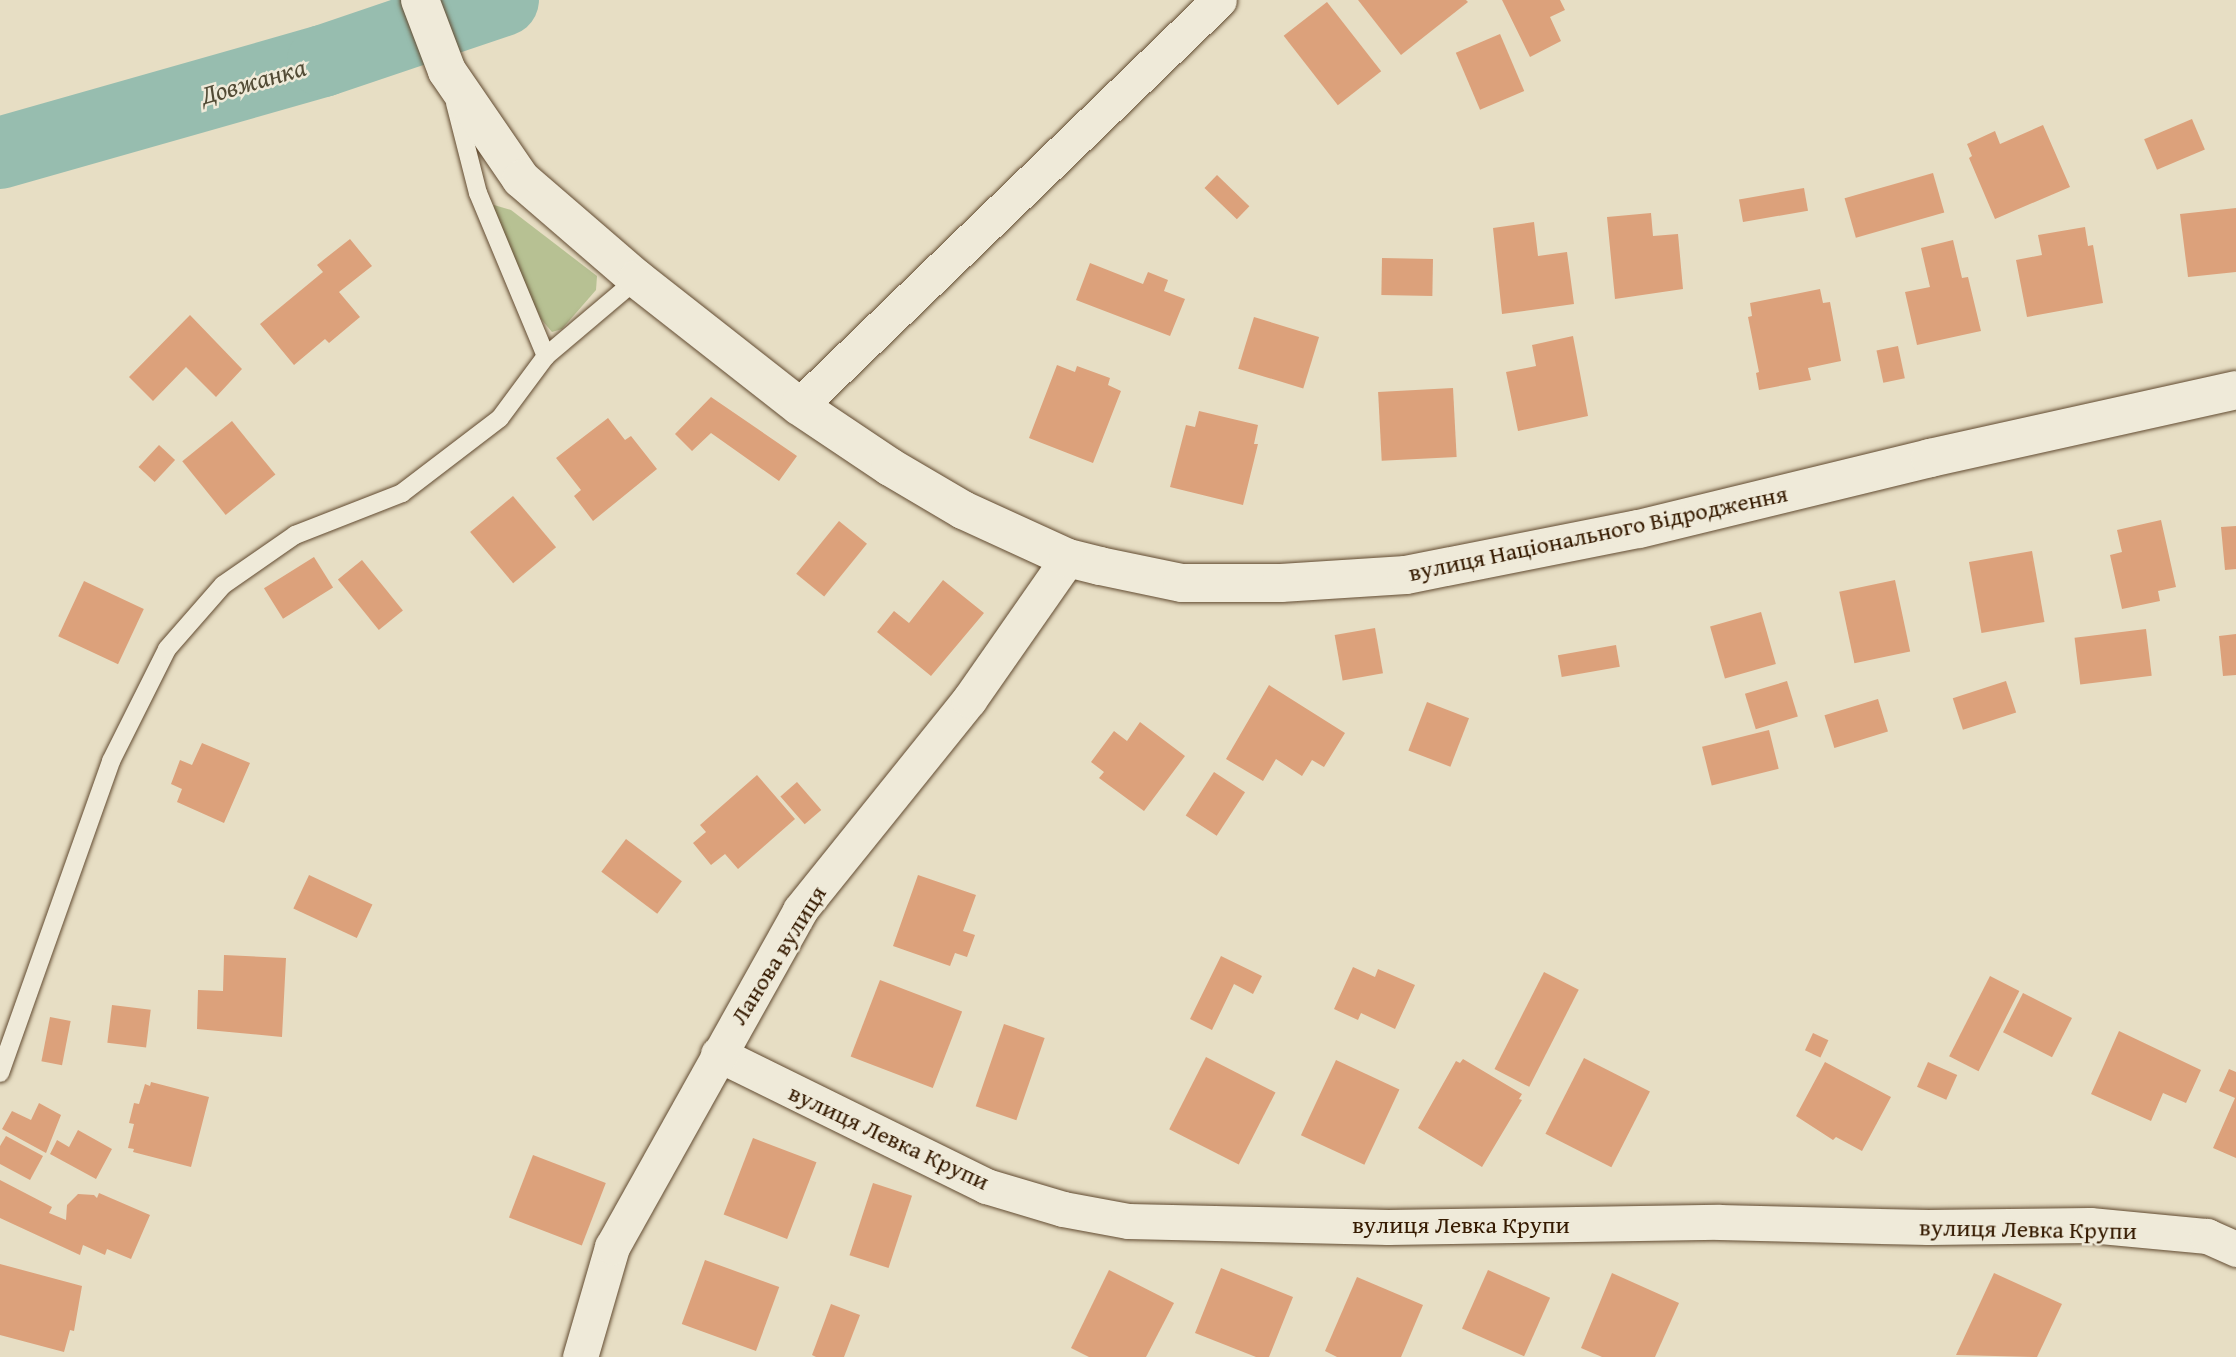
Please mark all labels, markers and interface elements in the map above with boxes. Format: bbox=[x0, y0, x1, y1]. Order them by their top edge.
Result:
water label: Довжанка bbox=[197, 51, 309, 111]
street label: вулиця Національного Відродження bbox=[1406, 479, 1790, 587]
street label: Ланова вулиця bbox=[724, 880, 832, 1030]
street label: вулиця Левка Крупи bbox=[784, 1078, 994, 1196]
street label: вулиця Левка Крупи bbox=[1352, 1211, 1570, 1239]
street label: вулиця Левка Крупи bbox=[1919, 1213, 2137, 1245]

